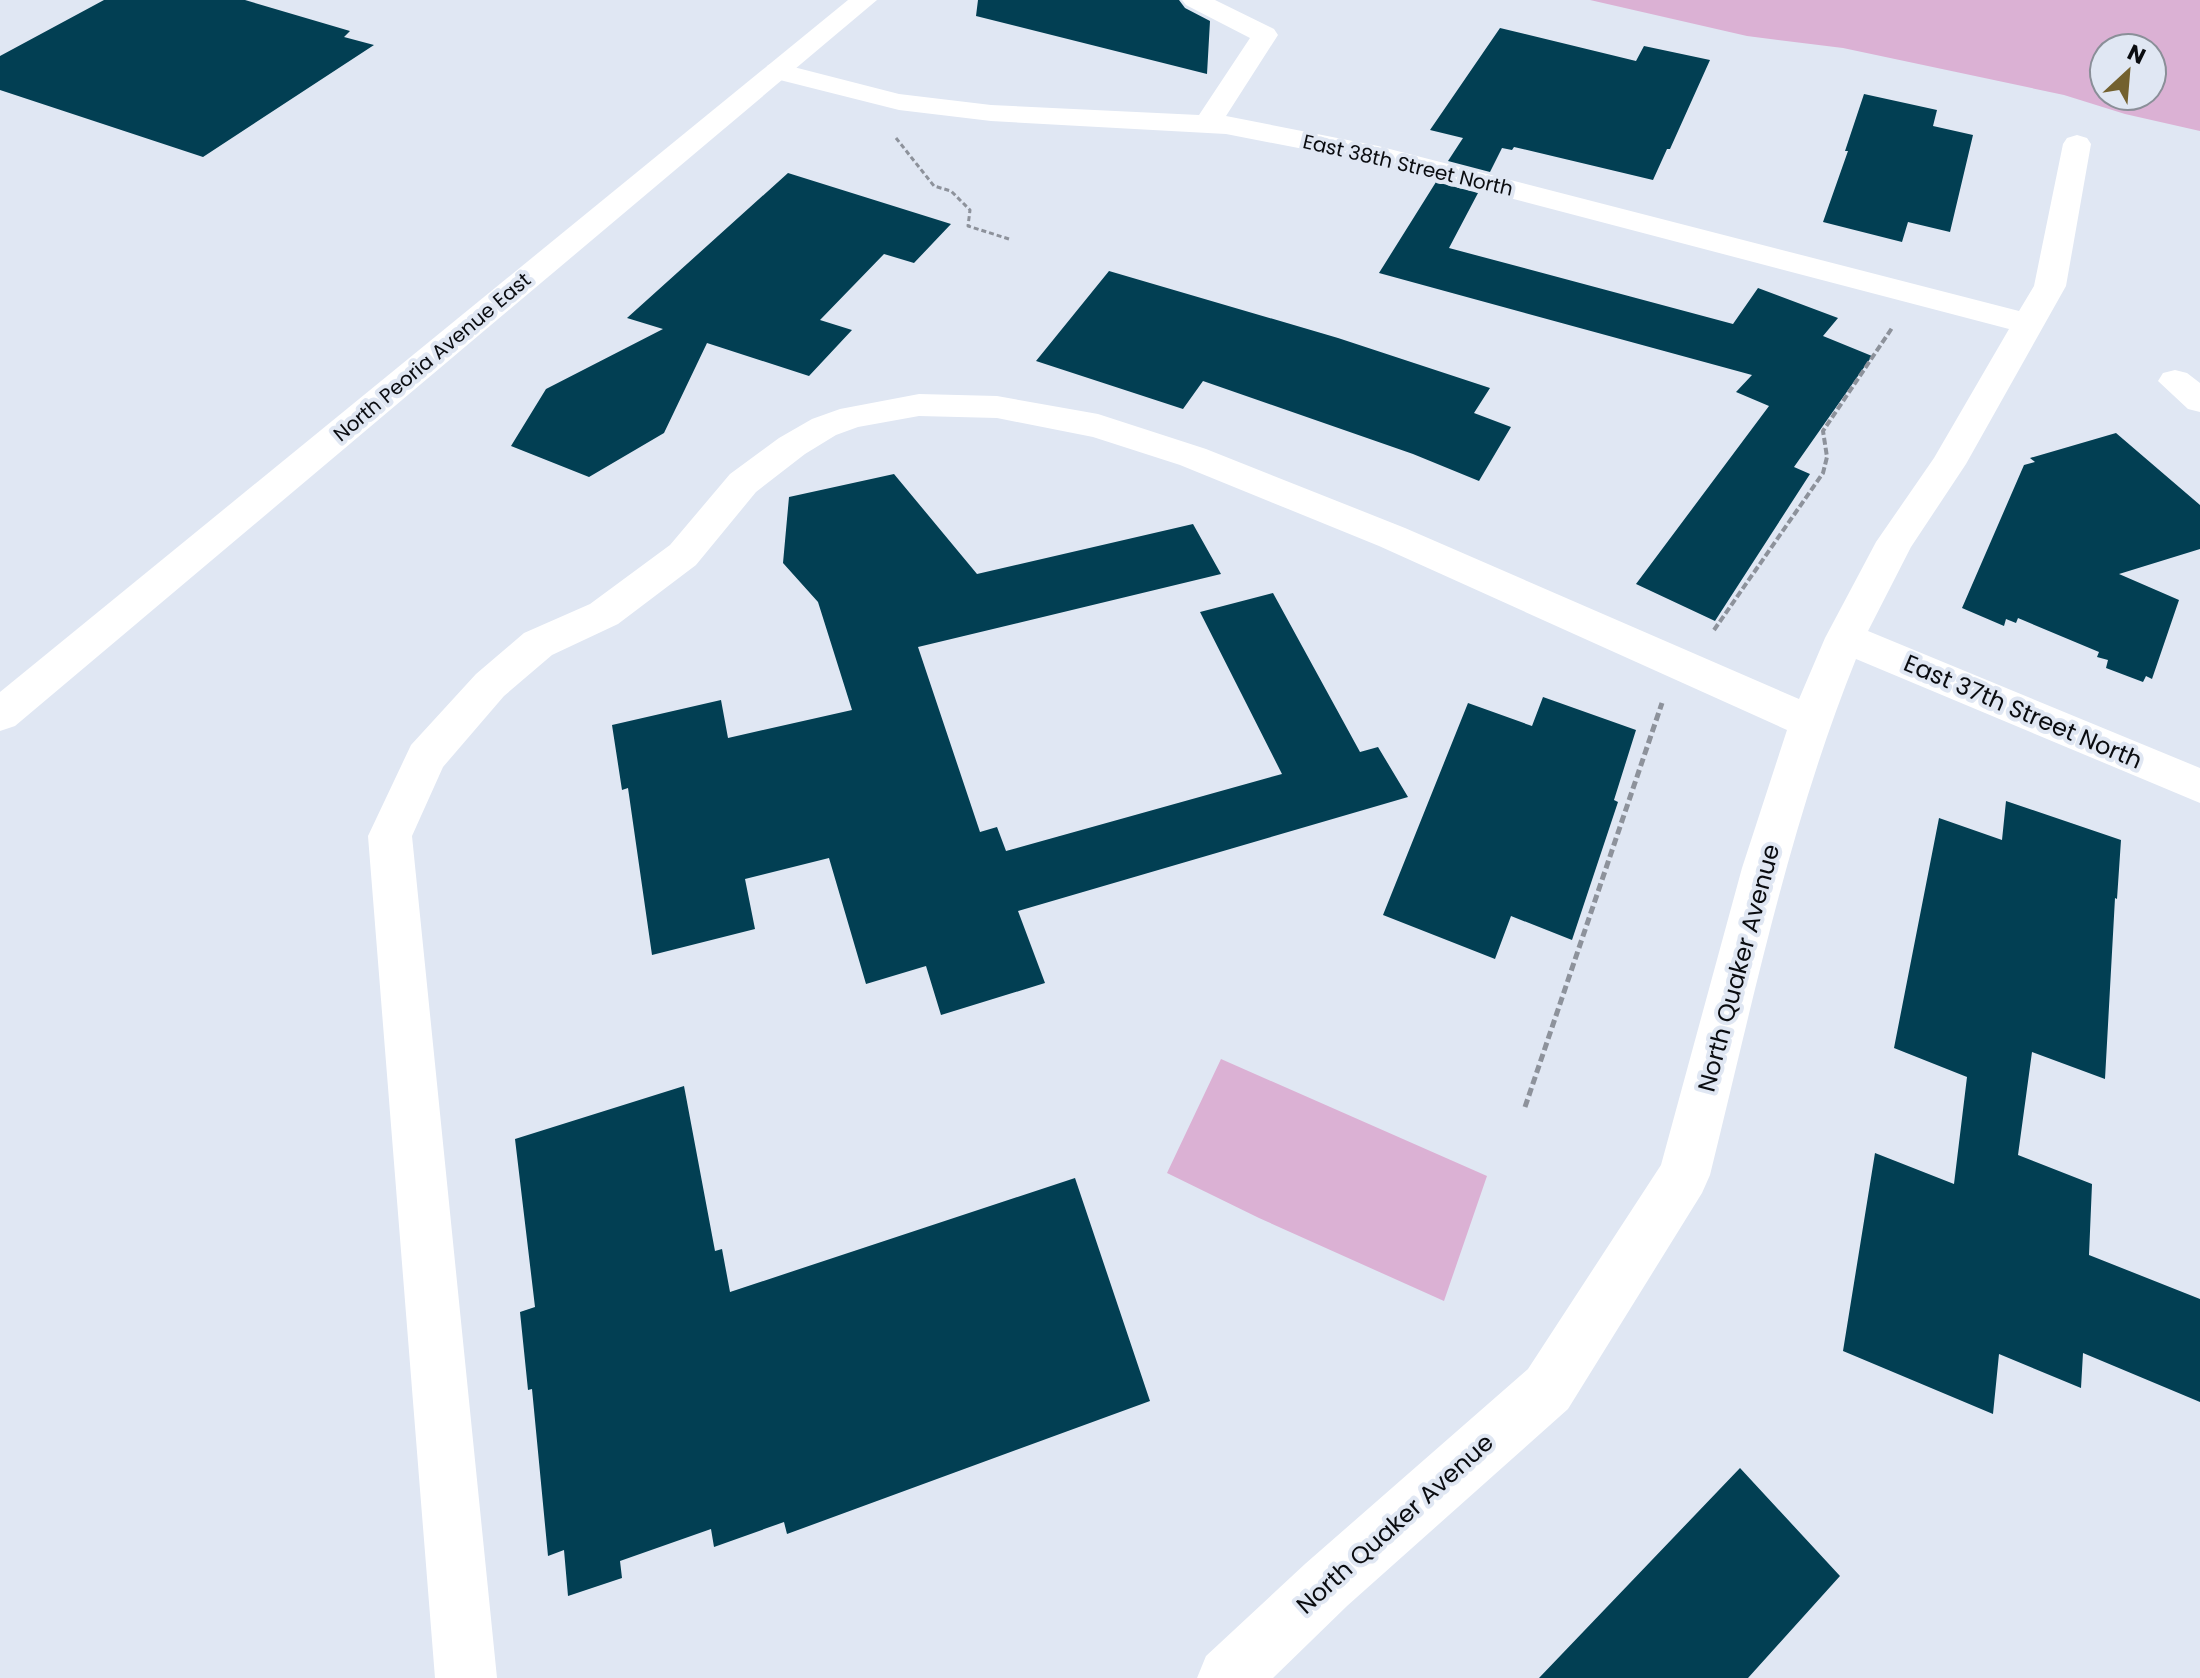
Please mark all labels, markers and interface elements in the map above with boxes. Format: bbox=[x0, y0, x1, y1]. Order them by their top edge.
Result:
north arrow bbox=[2088, 32, 2168, 112]
text: N bbox=[2122, 37, 2151, 72]
street label: East 38th Street North bbox=[1300, 127, 1516, 203]
street label: North Peoria Avenue East bbox=[327, 266, 537, 448]
street label: East 37th Street North bbox=[1899, 646, 2147, 777]
street label: North Quaker Avenue bbox=[1690, 840, 1787, 1095]
street label: North Quaker Avenue bbox=[1289, 1426, 1500, 1621]

